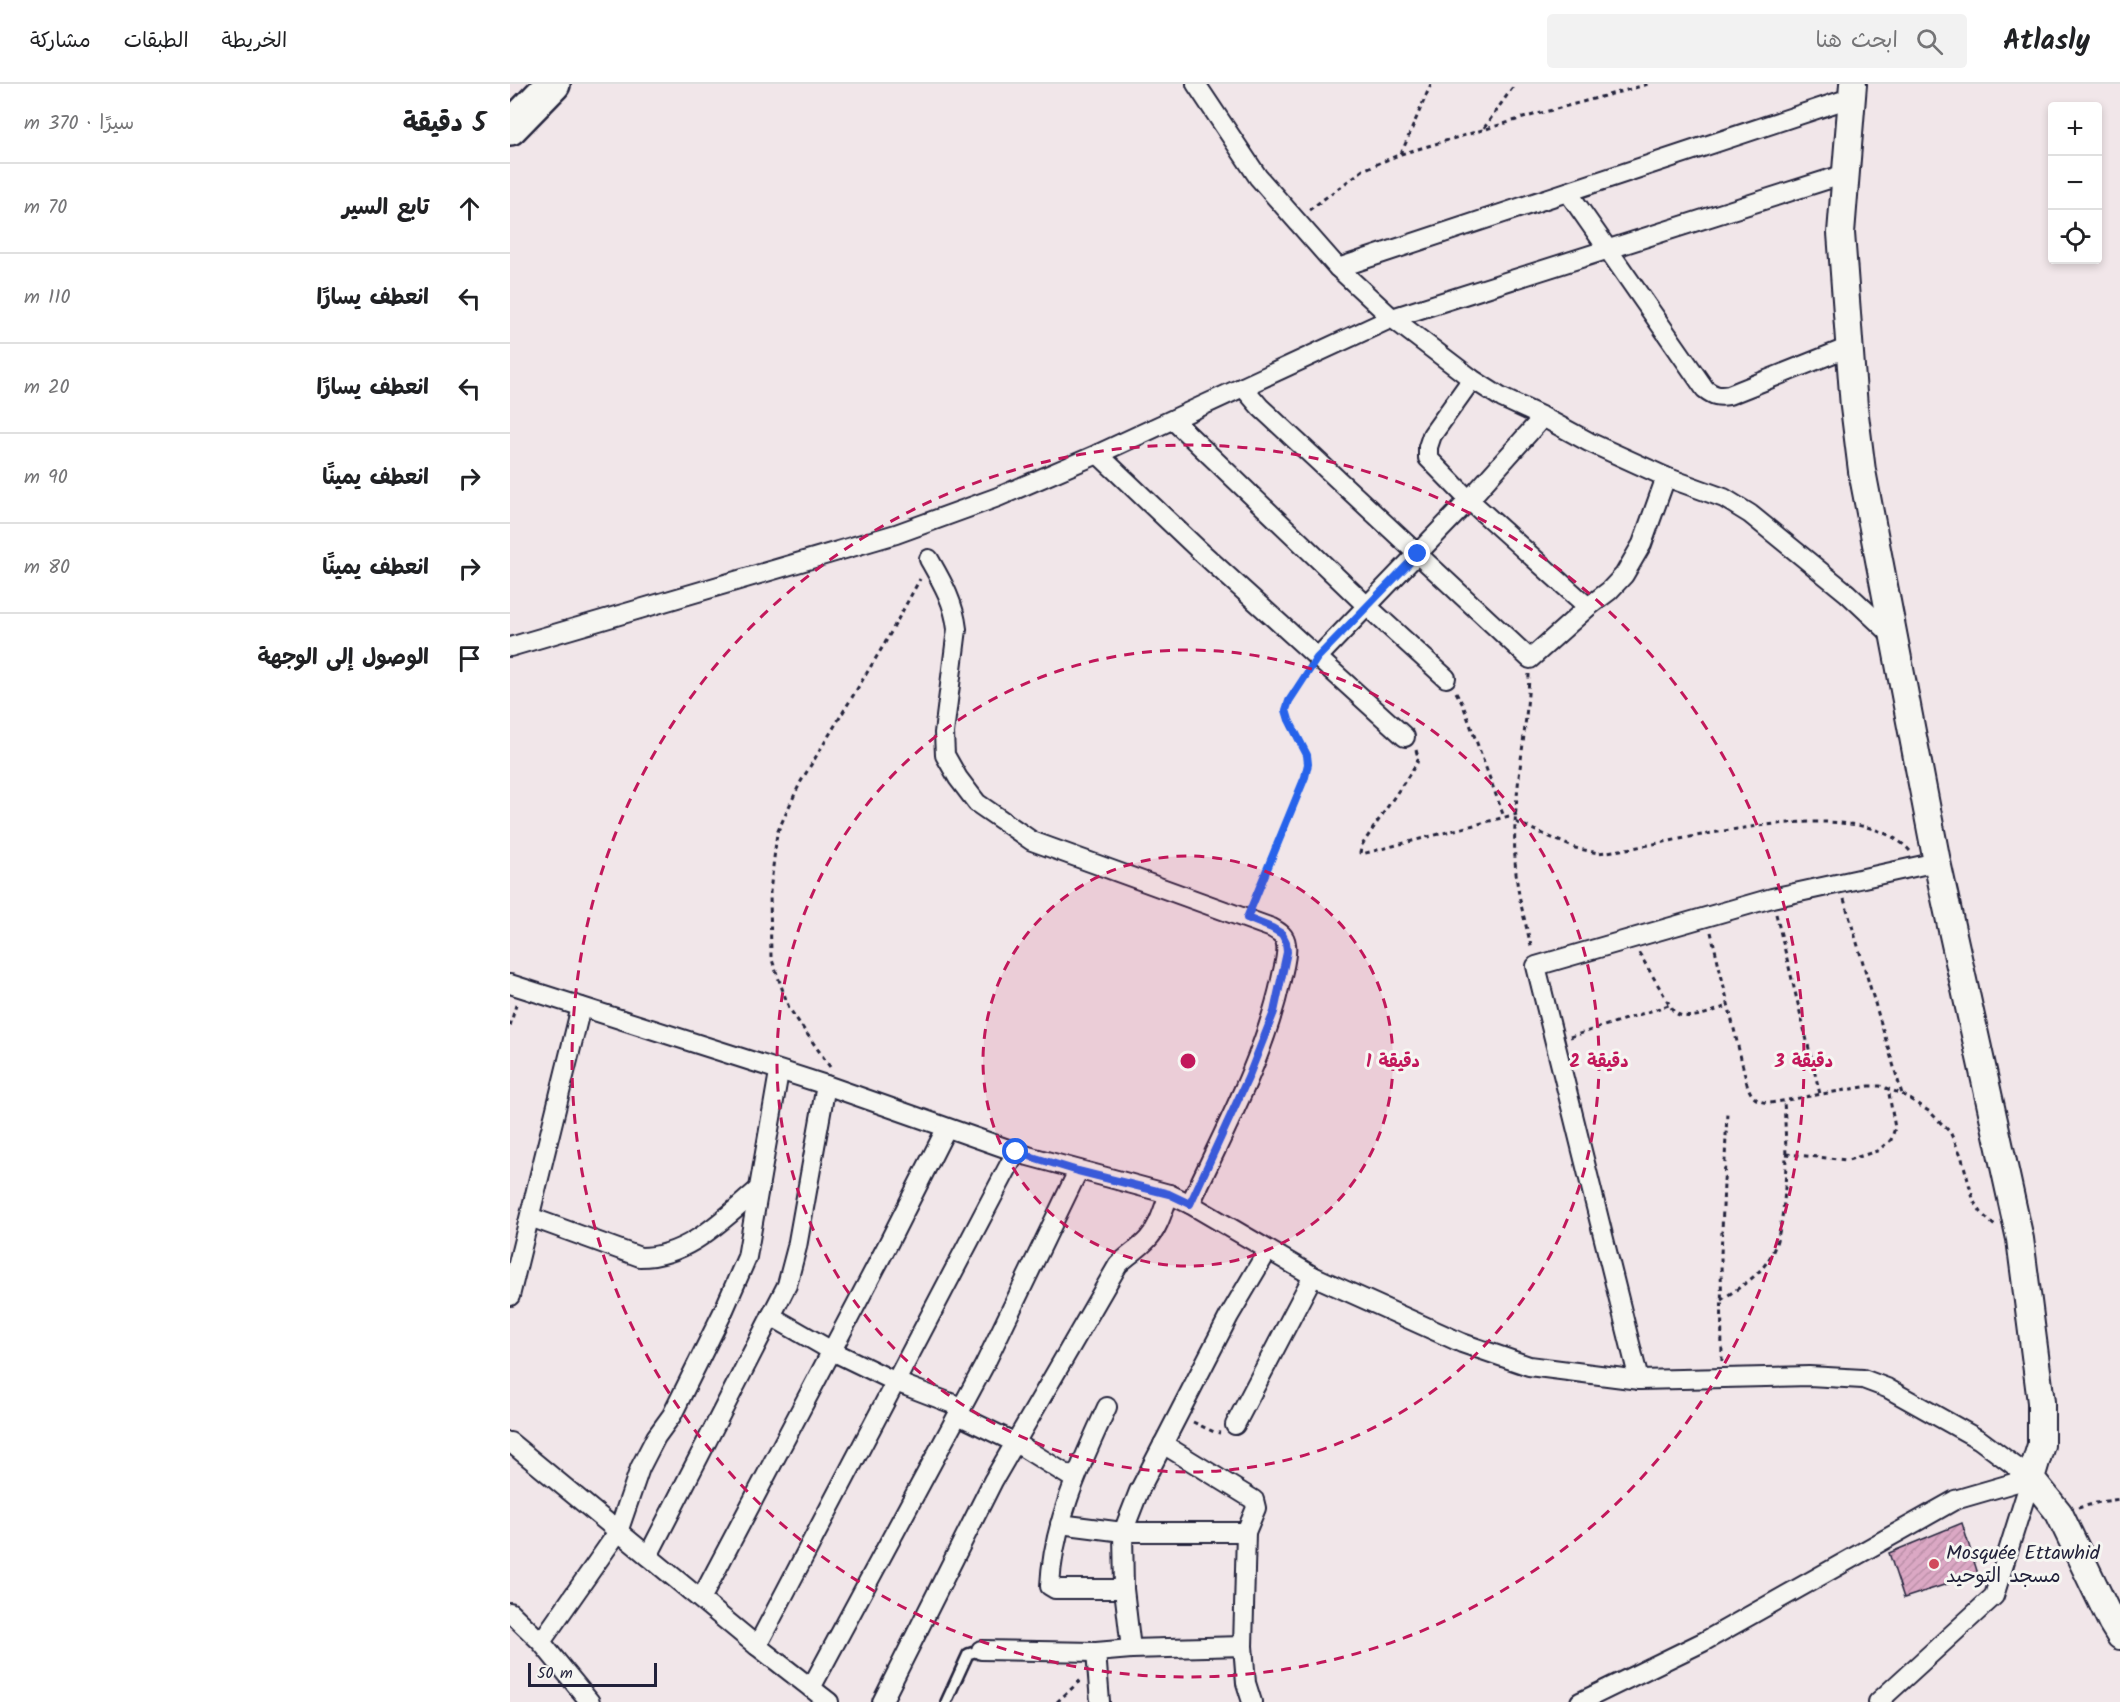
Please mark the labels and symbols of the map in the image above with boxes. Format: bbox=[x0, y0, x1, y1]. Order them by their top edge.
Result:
route end bbox=[1404, 540, 1430, 566]
text: 1 دقيقة bbox=[1366, 1048, 1420, 1077]
text: 2 دقيقة bbox=[1570, 1048, 1628, 1077]
text: 3 دقيقة bbox=[1774, 1048, 1833, 1077]
centre of rings bbox=[1178, 1051, 1198, 1071]
route start bbox=[1002, 1138, 1028, 1164]
place label: Mosquée Ettawhid مسجد التوحيد bbox=[1946, 1538, 2101, 1593]
marker: Mosquée Ettawhid مسجد التوحيد bbox=[1927, 1557, 1941, 1571]
scale bar bbox=[528, 1660, 657, 1688]

